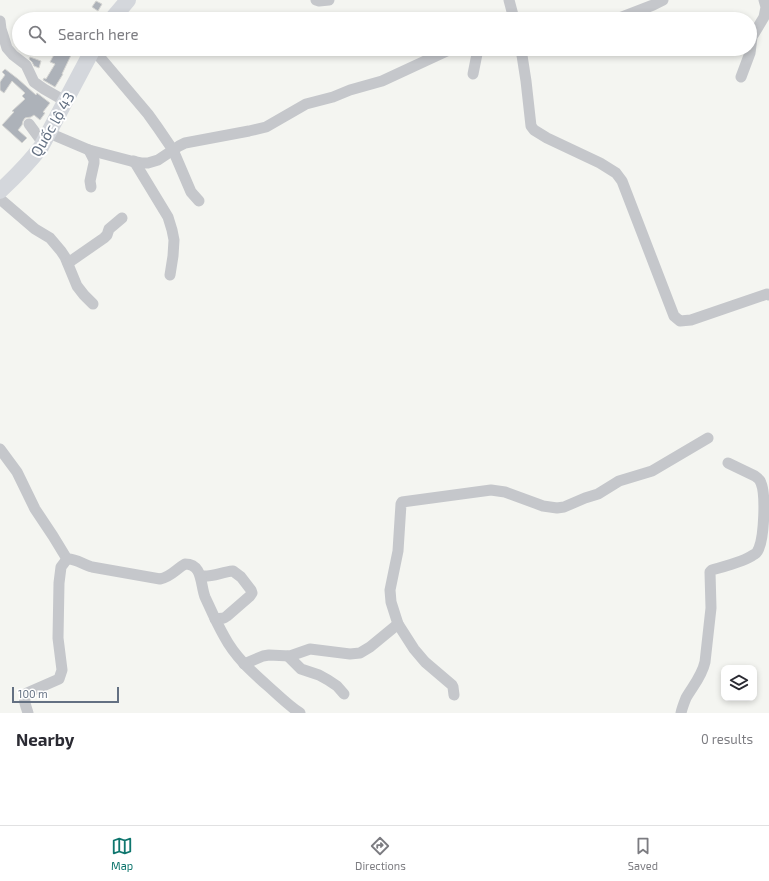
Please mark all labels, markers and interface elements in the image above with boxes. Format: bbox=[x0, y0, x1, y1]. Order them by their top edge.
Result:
search box bbox=[12, 12, 757, 56]
icon: search bbox=[26, 23, 48, 45]
text: Search here bbox=[58, 25, 139, 43]
street label: Quốc lộ 43 bbox=[26, 88, 79, 160]
map controls bbox=[721, 665, 757, 701]
button: layers bbox=[721, 665, 757, 701]
scale bar bbox=[12, 685, 119, 704]
text: 100 m bbox=[18, 687, 48, 700]
text: Nearby bbox=[16, 729, 74, 749]
text: 0 results bbox=[701, 731, 753, 747]
tab: Map bbox=[111, 835, 133, 872]
tab: Directions bbox=[355, 835, 406, 872]
tab: Saved bbox=[628, 835, 658, 872]

